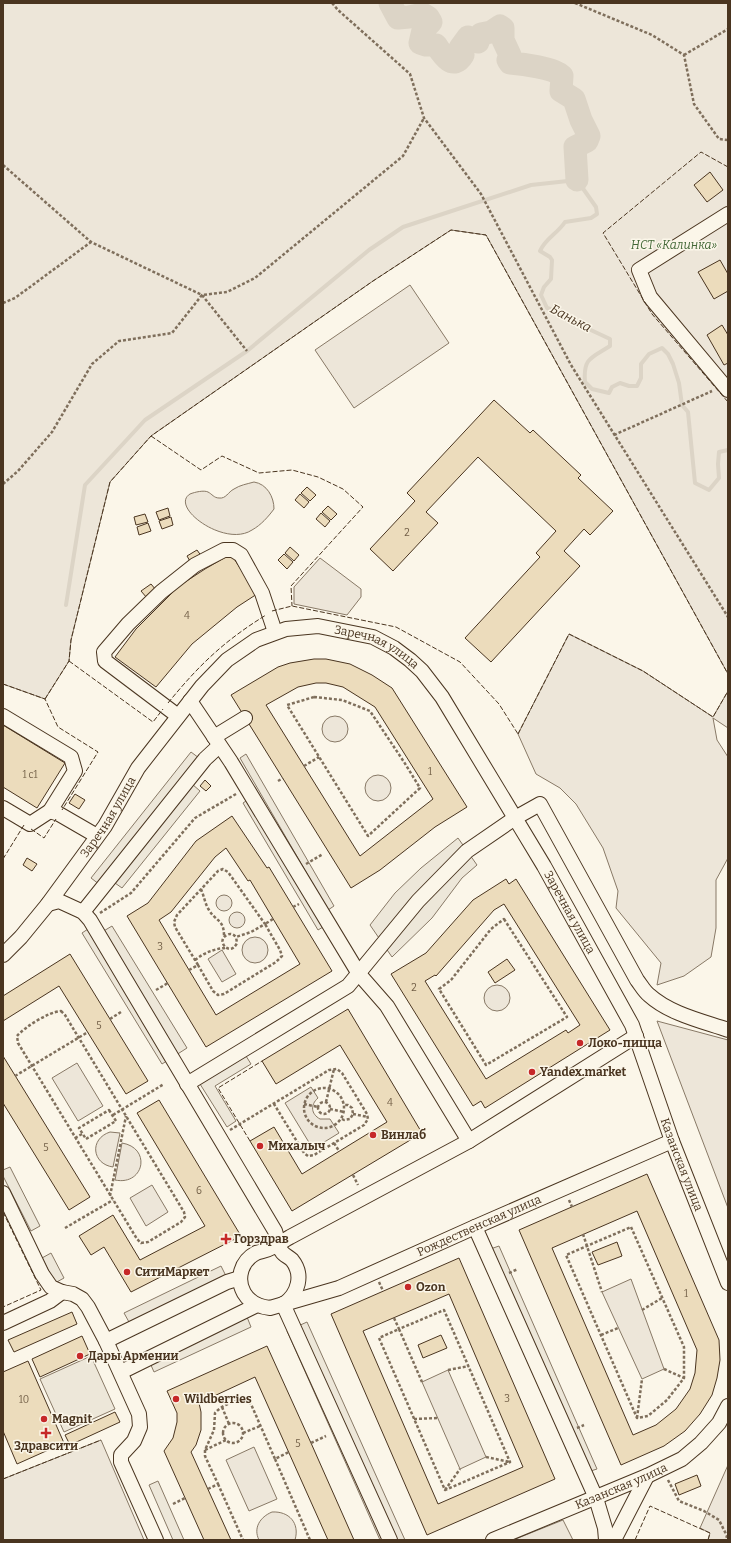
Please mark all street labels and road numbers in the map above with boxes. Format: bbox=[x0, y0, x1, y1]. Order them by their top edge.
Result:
street label: Заречная улица bbox=[333, 622, 422, 672]
street label: Заречная улица bbox=[77, 774, 139, 860]
street label: Заречная улица bbox=[541, 868, 598, 957]
street label: Казанская улица bbox=[658, 1116, 706, 1213]
street label: Рождественская улица bbox=[415, 1192, 544, 1259]
street label: Казанская улица bbox=[573, 1460, 670, 1512]

